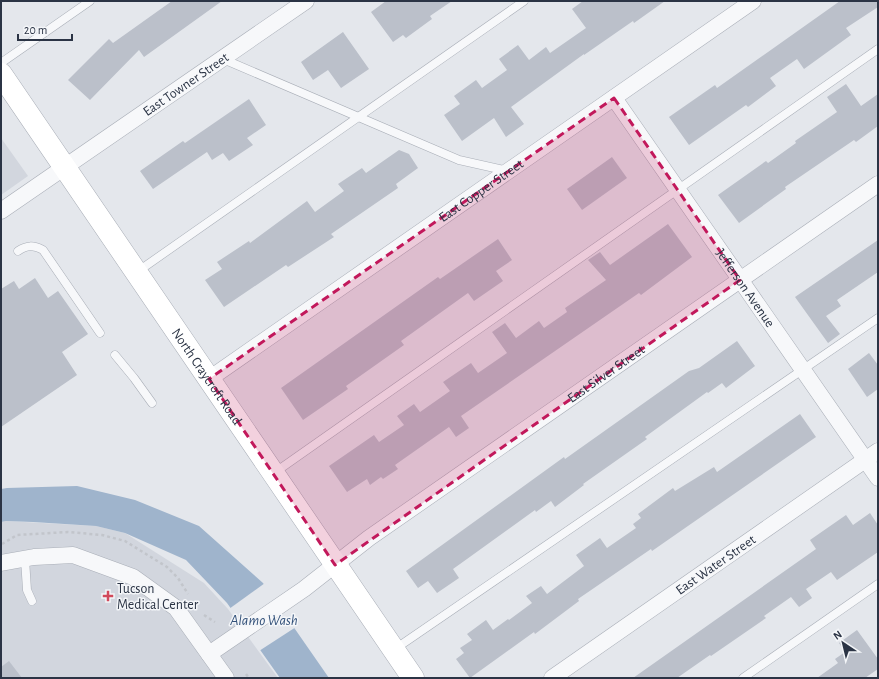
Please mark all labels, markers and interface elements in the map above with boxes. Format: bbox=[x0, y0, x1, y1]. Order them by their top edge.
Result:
scale bar bbox=[18, 16, 72, 42]
text: 20 m bbox=[24, 24, 47, 36]
street label: East Towner Street bbox=[141, 50, 232, 119]
street label: East Copper Street bbox=[437, 157, 527, 225]
street label: Jefferson Avenue bbox=[713, 246, 777, 330]
street label: North Craycroft Road bbox=[169, 326, 244, 428]
street label: East Silver Street bbox=[565, 342, 648, 406]
street label: East Water Street bbox=[673, 532, 759, 598]
place label: Tucson Medical Center bbox=[117, 582, 199, 612]
marker: Tucson Medical Center bbox=[102, 590, 114, 602]
water label: Alamo Wash bbox=[229, 613, 298, 628]
north arrow bbox=[823, 623, 863, 663]
text: N bbox=[831, 629, 844, 642]

